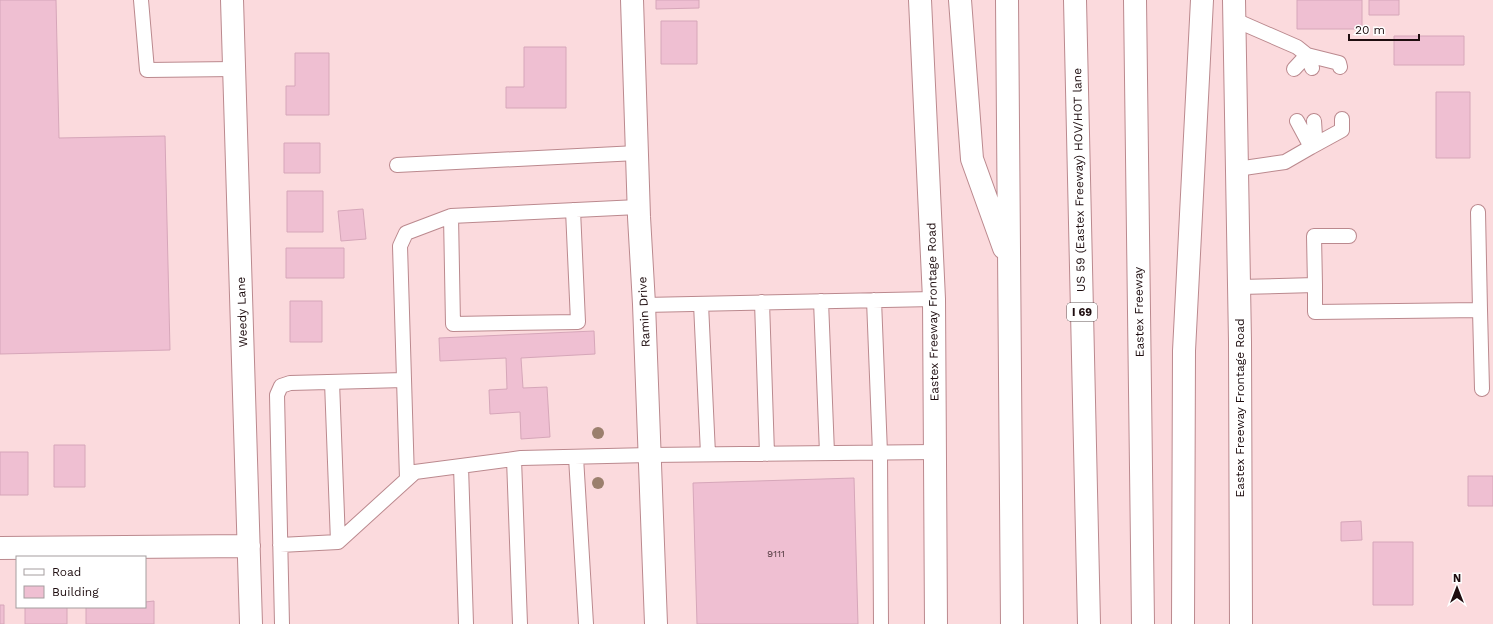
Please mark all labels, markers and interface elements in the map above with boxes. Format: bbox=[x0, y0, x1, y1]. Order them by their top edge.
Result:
scale bar bbox=[1349, 16, 1419, 42]
text: 20 m bbox=[1355, 23, 1385, 37]
street label: US 59 (Eastex Freeway) HOV/HOT lane bbox=[1070, 68, 1088, 292]
street label: Eastex Freeway Frontage Road bbox=[924, 222, 942, 402]
street label: Eastex Freeway bbox=[1131, 266, 1147, 357]
street label: Weedy Lane bbox=[234, 276, 250, 348]
street label: Ramin Drive bbox=[635, 276, 653, 348]
road number: I 69 bbox=[1067, 303, 1097, 321]
street label: Eastex Freeway Frontage Road bbox=[1233, 319, 1247, 497]
house number: 9111 bbox=[767, 548, 785, 559]
legend bbox=[16, 556, 146, 608]
text: Road bbox=[52, 565, 81, 579]
north arrow bbox=[1437, 568, 1477, 608]
text: N bbox=[1453, 572, 1461, 585]
text: Building bbox=[52, 585, 99, 599]

